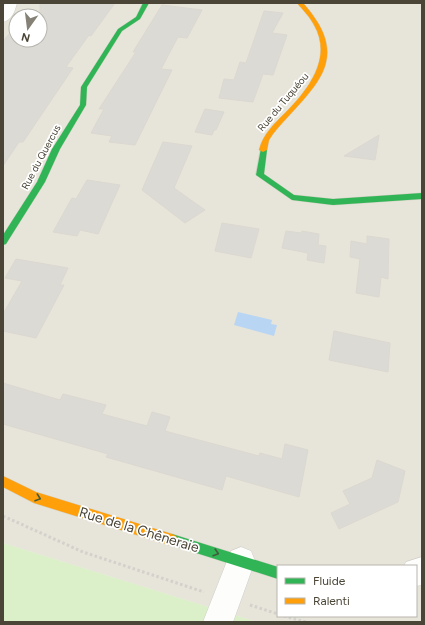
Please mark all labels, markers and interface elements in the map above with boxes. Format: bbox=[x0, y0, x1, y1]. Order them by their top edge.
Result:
north arrow bbox=[8, 8, 48, 48]
text: N bbox=[20, 30, 31, 45]
street label: Rue du Tuquéou bbox=[255, 70, 311, 134]
street label: Rue du Quercus bbox=[18, 122, 64, 192]
one-way arrow bbox=[34, 493, 41, 502]
street label: Rue de la Chêneraie bbox=[77, 504, 201, 556]
one-way arrow bbox=[212, 548, 219, 557]
legend bbox=[277, 565, 417, 617]
text: Fluide bbox=[313, 574, 346, 588]
text: Ralenti bbox=[313, 594, 350, 608]

